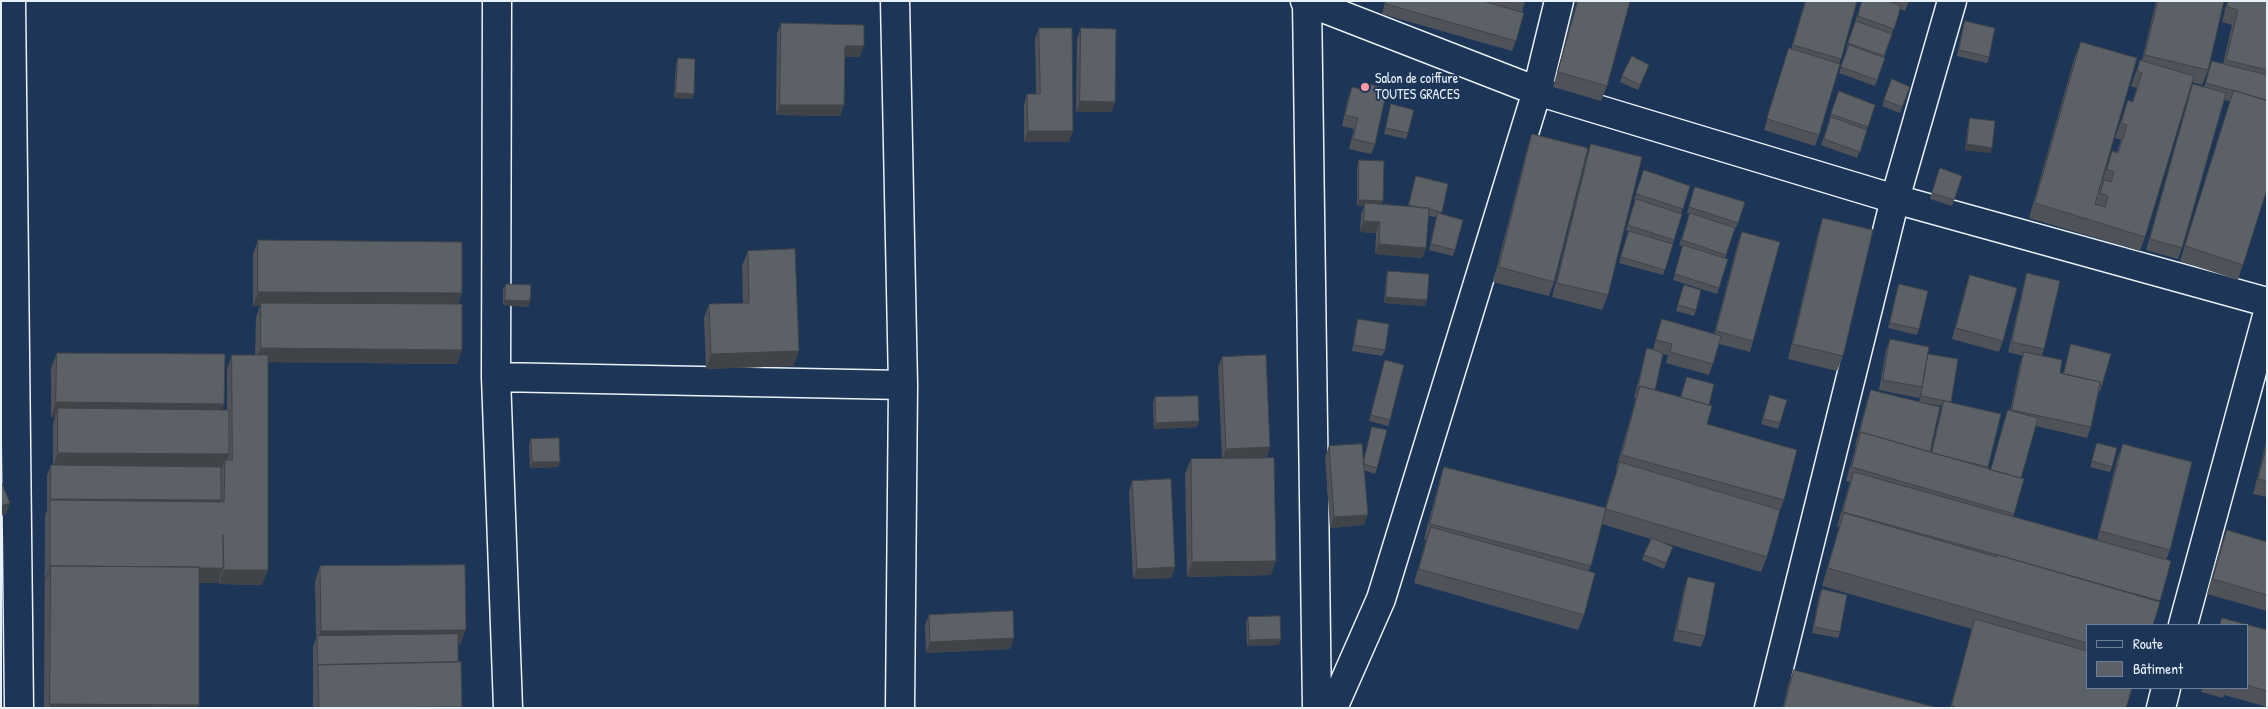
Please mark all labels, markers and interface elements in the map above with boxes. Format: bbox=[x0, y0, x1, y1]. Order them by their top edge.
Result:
place label: Salon de coiffure TOUTES GRACES bbox=[1375, 71, 1460, 104]
marker: Salon de coiffure TOUTES GRACES bbox=[1359, 81, 1371, 93]
legend bbox=[2086, 624, 2248, 689]
text: Route bbox=[2133, 633, 2163, 654]
text: Bâtiment bbox=[2133, 658, 2183, 679]

